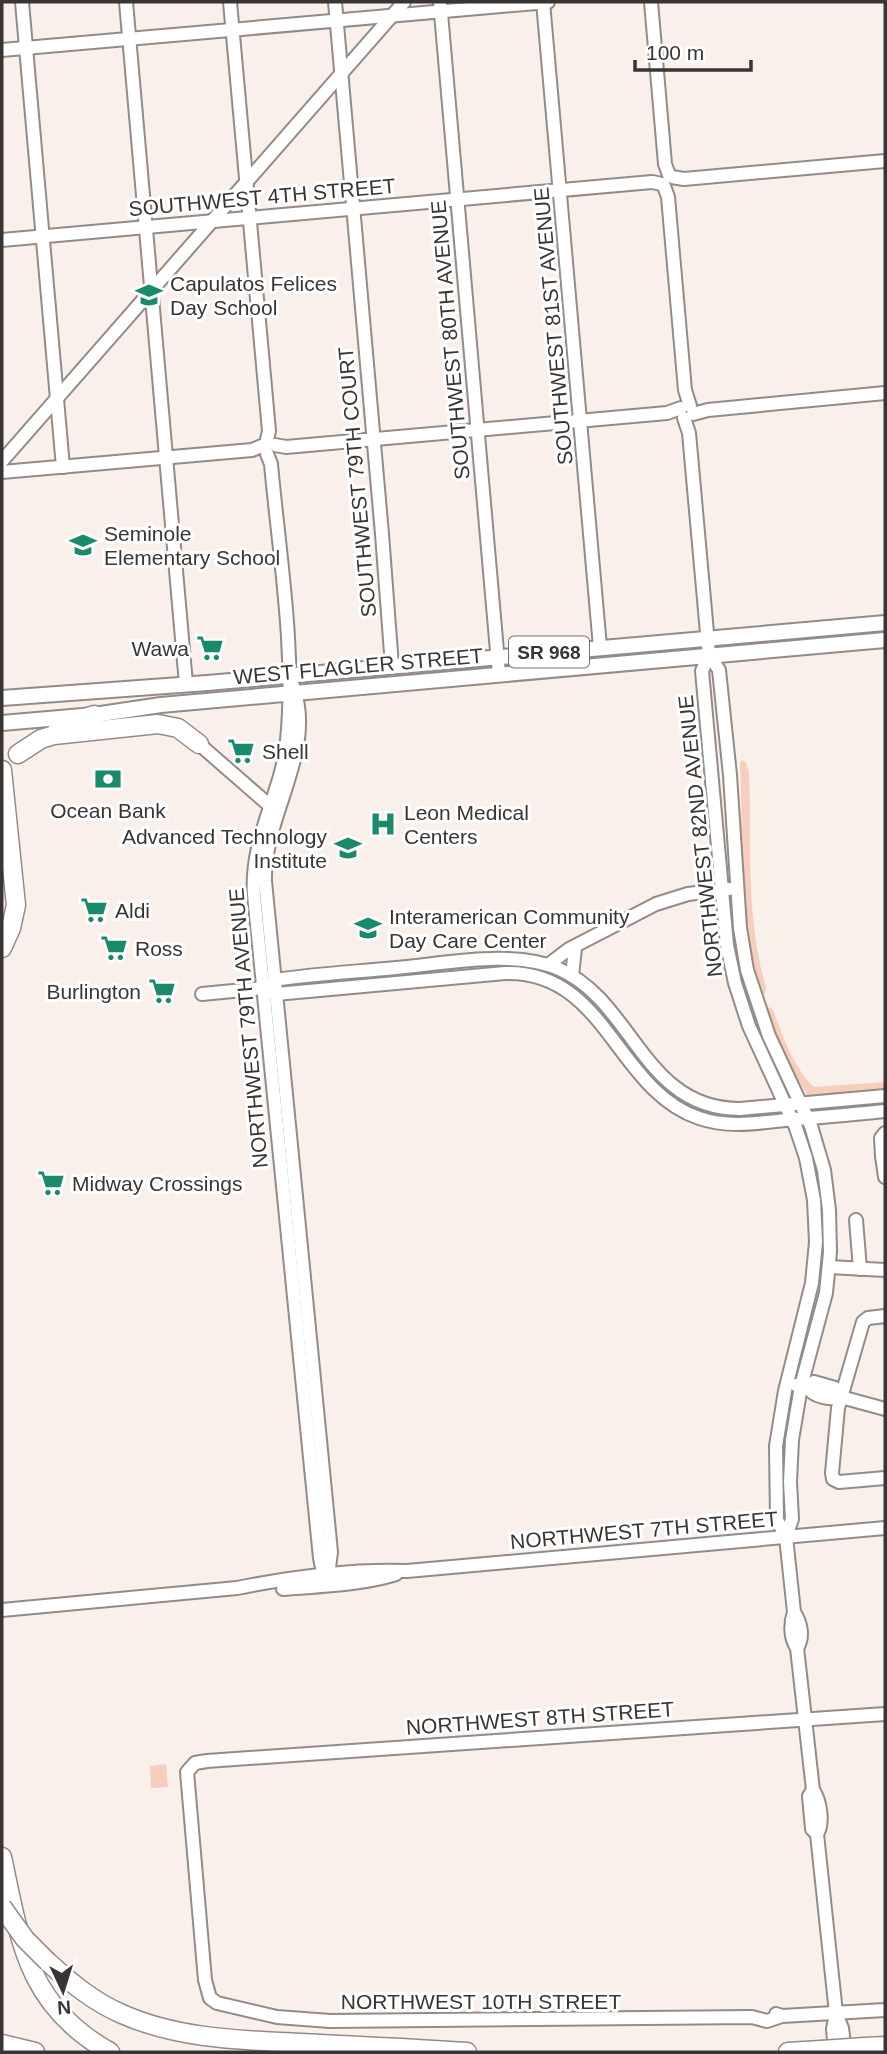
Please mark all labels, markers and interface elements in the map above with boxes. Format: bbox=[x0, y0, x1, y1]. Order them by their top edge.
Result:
scale bar bbox=[635, 28, 750, 72]
text: 100 m bbox=[646, 41, 704, 64]
street label: SOUTHWEST 4TH STREET bbox=[128, 174, 397, 220]
street label: SOUTHWEST 81ST AVENUE bbox=[529, 186, 577, 466]
street label: SOUTHWEST 80TH AVENUE bbox=[426, 199, 474, 481]
place label: Capulatos Felices Day School bbox=[170, 272, 337, 319]
school or university icon: Capulatos Felices Day School bbox=[134, 280, 164, 310]
street label: SOUTHWEST 79TH COURT bbox=[334, 346, 380, 618]
place label: Seminole Elementary School bbox=[104, 522, 280, 569]
school or university icon: Seminole Elementary School bbox=[68, 530, 98, 560]
supermarket icon: Wawa bbox=[195, 633, 225, 663]
road number: SR 968 bbox=[509, 636, 589, 667]
place label: Wawa bbox=[131, 637, 189, 660]
street label: WEST FLAGLER STREET bbox=[232, 644, 484, 688]
street label: NORTHWEST 82ND AVENUE bbox=[674, 694, 726, 978]
supermarket icon: Shell bbox=[226, 736, 256, 766]
place label: Shell bbox=[262, 740, 309, 763]
bank icon: Ocean Bank bbox=[93, 764, 123, 794]
place label: Ocean Bank bbox=[50, 799, 166, 822]
place label: Leon Medical Centers bbox=[404, 801, 529, 848]
hospital icon: Leon Medical Centers bbox=[368, 809, 398, 839]
place label: Advanced Technology Institute bbox=[122, 825, 327, 872]
school or university icon: Advanced Technology Institute bbox=[333, 833, 363, 863]
street label: NORTHWEST 79TH AVENUE bbox=[224, 887, 272, 1169]
supermarket icon: Aldi bbox=[79, 895, 109, 925]
place label: Aldi bbox=[115, 899, 150, 922]
place label: Interamerican Community Day Care Center bbox=[389, 905, 630, 952]
school or university icon: Interamerican Community Day Care Center bbox=[353, 913, 383, 943]
supermarket icon: Ross bbox=[99, 933, 129, 963]
place label: Ross bbox=[135, 937, 183, 960]
supermarket icon: Burlington bbox=[147, 976, 177, 1006]
place label: Burlington bbox=[46, 980, 141, 1003]
supermarket icon: Midway Crossings bbox=[36, 1168, 66, 1198]
place label: Midway Crossings bbox=[72, 1172, 242, 1195]
street label: NORTHWEST 7TH STREET bbox=[509, 1507, 779, 1553]
street label: NORTHWEST 8TH STREET bbox=[405, 1697, 675, 1739]
north arrow bbox=[28, 1956, 98, 2026]
street label: NORTHWEST 10TH STREET bbox=[341, 1990, 621, 2013]
text: N bbox=[57, 1997, 72, 2018]

